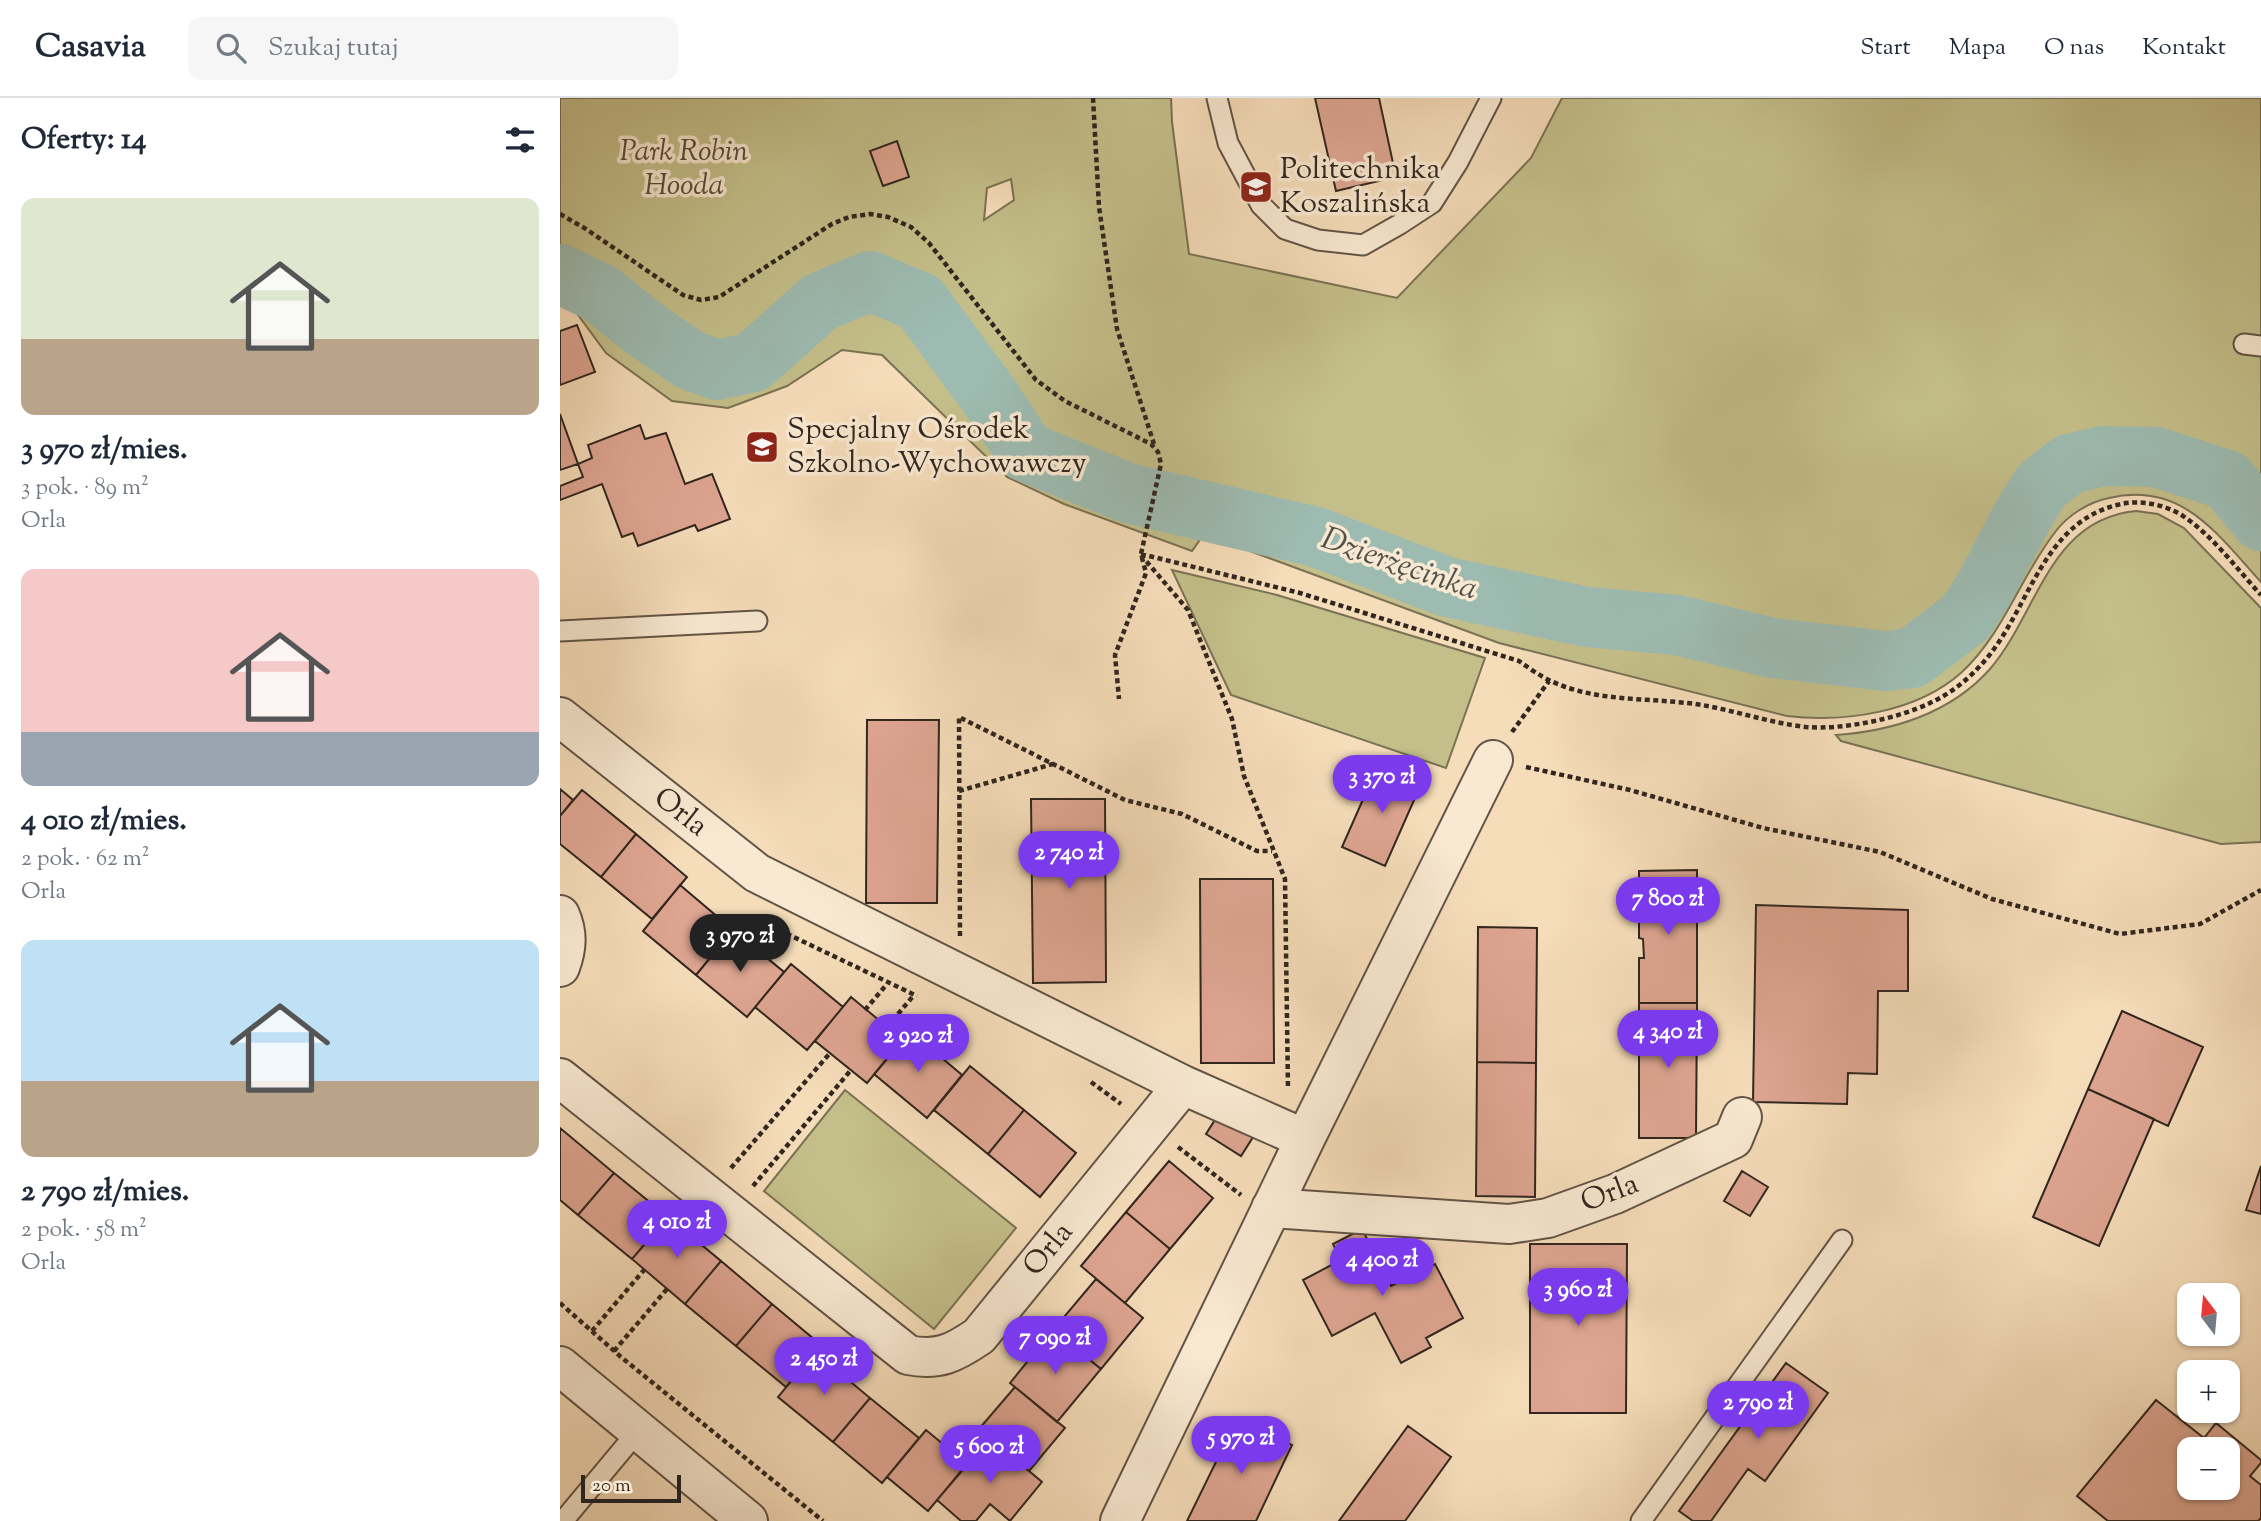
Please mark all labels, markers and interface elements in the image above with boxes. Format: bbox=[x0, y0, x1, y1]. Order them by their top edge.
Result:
search box bbox=[188, 17, 678, 80]
text: Casavia bbox=[35, 24, 146, 72]
icon: search bbox=[212, 29, 250, 67]
text: Szukaj tutaj bbox=[268, 30, 399, 67]
text: Start bbox=[1860, 31, 1911, 65]
text: Mapa bbox=[1949, 31, 2006, 65]
text: O nas bbox=[2044, 31, 2104, 65]
text: Kontakt bbox=[2142, 31, 2226, 65]
text: Oferty: 14 bbox=[21, 119, 146, 162]
icon: filters bbox=[501, 121, 539, 159]
park label: Park Robin Hooda bbox=[620, 131, 749, 208]
place label: Politechnika Koszalińska bbox=[1280, 149, 1440, 226]
school or university icon: Politechnika Koszalińska bbox=[1237, 168, 1275, 206]
icon: home bbox=[217, 243, 343, 369]
place label: Specjalny Ośrodek Szkolno-Wychowawczy bbox=[787, 409, 1087, 486]
school or university icon: Specjalny Ośrodek Szkolno-Wychowawczy bbox=[743, 428, 781, 466]
text: 3 970 zł/mies. bbox=[21, 429, 187, 472]
text: 3 pok. · 89 m² bbox=[21, 472, 149, 505]
text: Orla bbox=[21, 505, 66, 538]
water label: Dzierżęcinka bbox=[1314, 517, 1484, 613]
icon: home bbox=[217, 614, 343, 740]
pin: 3 370 zł bbox=[1310, 756, 1454, 815]
text: 3 370 zł bbox=[1349, 761, 1415, 794]
street label: Orla bbox=[644, 778, 717, 848]
text: 4 010 zł/mies. bbox=[21, 800, 187, 843]
pin: 2 740 zł bbox=[997, 832, 1141, 891]
text: 2 740 zł bbox=[1034, 837, 1104, 870]
text: 2 pok. · 62 m² bbox=[21, 843, 149, 876]
text: Orla bbox=[21, 876, 66, 909]
pin: 7 800 zł bbox=[1596, 878, 1740, 937]
text: 7 800 zł bbox=[1632, 883, 1704, 916]
pin: 3 970 zł bbox=[668, 914, 812, 974]
text: 3 970 zł bbox=[706, 920, 774, 953]
icon: home bbox=[217, 985, 343, 1111]
pin: 4 340 zł bbox=[1596, 1010, 1740, 1070]
pin: 2 920 zł bbox=[846, 1014, 990, 1074]
text: 4 340 zł bbox=[1633, 1016, 1703, 1049]
text: 2 920 zł bbox=[883, 1020, 953, 1053]
street label: Orla bbox=[1575, 1163, 1645, 1225]
text: 2 790 zł/mies. bbox=[21, 1171, 189, 1214]
pin: 4 010 zł bbox=[605, 1200, 749, 1260]
text: 4 010 zł bbox=[643, 1206, 711, 1239]
street label: Orla bbox=[1014, 1213, 1084, 1286]
text: 2 pok. · 58 m² bbox=[21, 1214, 147, 1247]
pin: 4 400 zł bbox=[1310, 1238, 1454, 1298]
text: 4 400 zł bbox=[1346, 1244, 1418, 1277]
text: Orla bbox=[21, 1247, 66, 1280]
pin: 3 960 zł bbox=[1506, 1268, 1650, 1328]
text: 3 960 zł bbox=[1544, 1274, 1612, 1307]
north arrow bbox=[2177, 1283, 2240, 1346]
map controls bbox=[2177, 1283, 2240, 1500]
pin: 7 090 zł bbox=[983, 1316, 1127, 1376]
text: 7 090 zł bbox=[1019, 1322, 1091, 1355]
pin: 2 450 zł bbox=[752, 1338, 896, 1397]
text: 2 450 zł bbox=[790, 1343, 858, 1376]
button: + bbox=[2177, 1360, 2240, 1423]
pin: 2 790 zł bbox=[1686, 1382, 1830, 1441]
text: 2 790 zł bbox=[1723, 1387, 1793, 1420]
pin: 5 970 zł bbox=[1169, 1416, 1313, 1476]
text: 5 970 zł bbox=[1207, 1422, 1275, 1455]
pin: 5 600 zł bbox=[918, 1426, 1062, 1485]
text: 5 600 zł bbox=[956, 1431, 1024, 1464]
button: − bbox=[2177, 1437, 2240, 1500]
scale bar bbox=[581, 1472, 681, 1504]
text: 20 m bbox=[592, 1473, 631, 1500]

